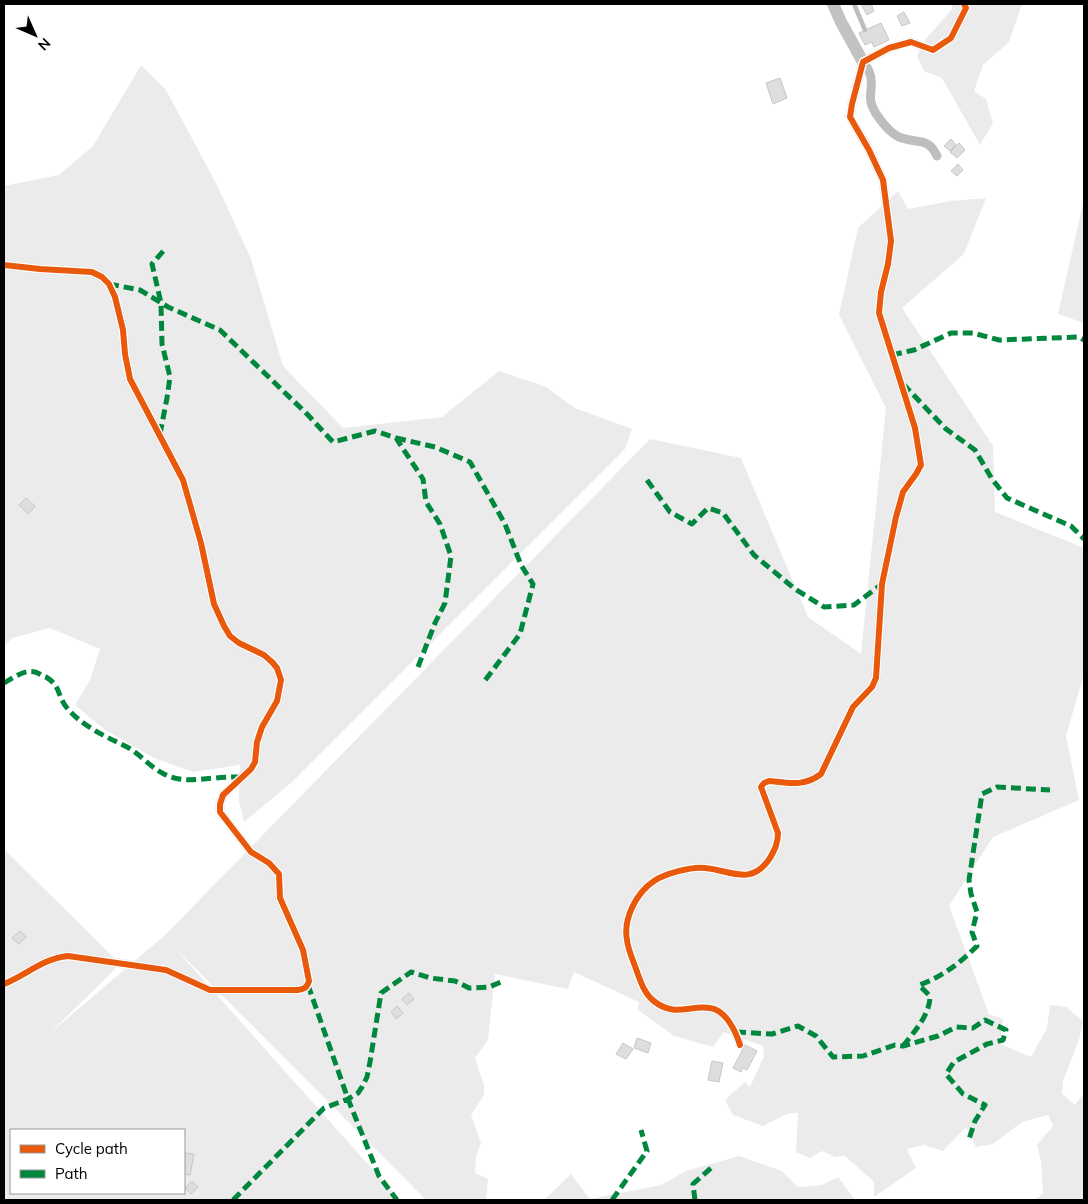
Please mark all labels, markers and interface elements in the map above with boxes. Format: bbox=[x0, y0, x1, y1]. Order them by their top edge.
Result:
north arrow bbox=[10, 10, 60, 60]
text: N bbox=[34, 34, 54, 54]
legend bbox=[10, 1129, 185, 1194]
text: Cycle path bbox=[55, 1139, 128, 1158]
text: Path bbox=[55, 1164, 87, 1183]

